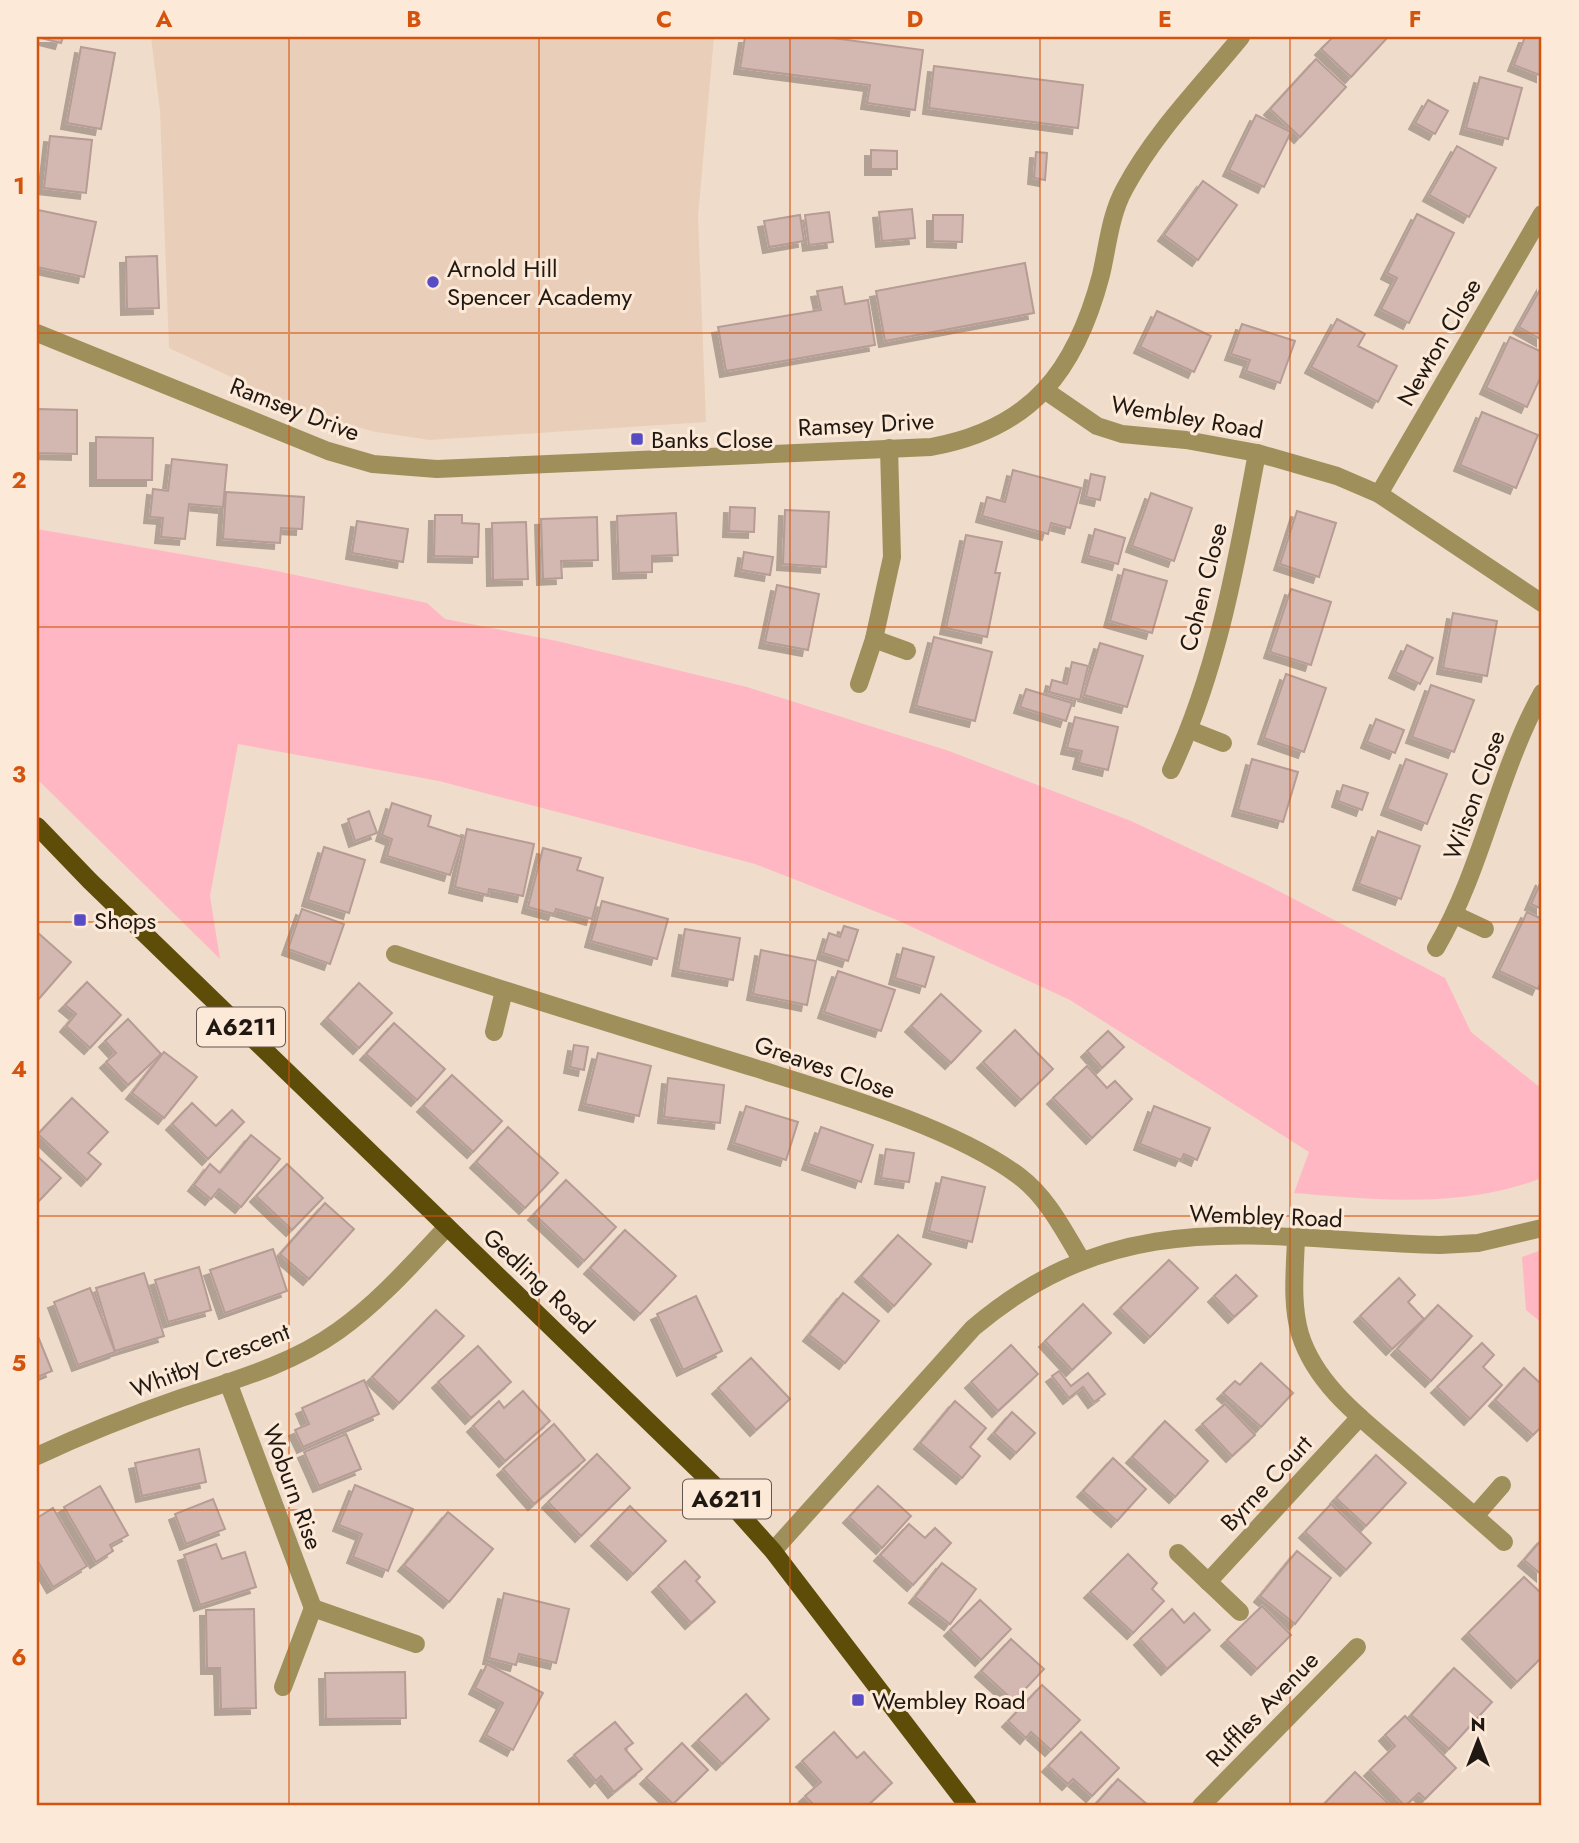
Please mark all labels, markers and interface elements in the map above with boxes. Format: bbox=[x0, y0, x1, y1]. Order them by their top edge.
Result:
text: A bbox=[155, 2, 173, 36]
text: B bbox=[406, 2, 422, 36]
text: C bbox=[656, 2, 672, 36]
text: D bbox=[907, 2, 924, 36]
text: E bbox=[1158, 2, 1172, 36]
text: F bbox=[1409, 2, 1421, 36]
text: 1 bbox=[13, 169, 25, 203]
place label: Arnold Hill Spencer Academy bbox=[447, 251, 633, 314]
street label: Newton Close bbox=[1388, 271, 1490, 413]
marker: Arnold Hill Spencer Academy bbox=[425, 274, 441, 290]
street label: Ramsey Drive bbox=[225, 368, 365, 450]
street label: Wembley Road bbox=[1108, 386, 1266, 448]
street label: Ramsey Drive bbox=[797, 403, 935, 445]
place label: Banks Close bbox=[651, 422, 773, 457]
marker: Banks Close bbox=[629, 431, 645, 447]
text: 2 bbox=[11, 463, 27, 497]
street label: Cohen Close bbox=[1170, 519, 1236, 655]
street label: Wilson Close bbox=[1434, 725, 1514, 865]
text: 3 bbox=[12, 757, 26, 791]
place label: Shops bbox=[94, 903, 156, 938]
marker: Shops bbox=[72, 912, 88, 928]
road number: A6211 bbox=[197, 1008, 285, 1046]
street label: Greaves Close bbox=[750, 1027, 900, 1107]
text: 4 bbox=[11, 1052, 27, 1086]
street label: Wembley Road bbox=[1189, 1196, 1343, 1236]
street label: Gedling Road bbox=[475, 1220, 603, 1342]
street label: Whitby Crescent bbox=[125, 1313, 295, 1406]
text: 5 bbox=[12, 1346, 26, 1380]
street label: Woburn Rise bbox=[254, 1419, 332, 1555]
street label: Byrne Court bbox=[1212, 1427, 1320, 1539]
road number: A6211 bbox=[683, 1480, 771, 1518]
text: 6 bbox=[11, 1640, 27, 1674]
street label: Ruffles Avenue bbox=[1198, 1643, 1326, 1775]
place label: Wembley Road bbox=[872, 1683, 1026, 1718]
marker: Wembley Road bbox=[850, 1692, 866, 1708]
north arrow bbox=[1442, 1706, 1512, 1776]
text: N bbox=[1470, 1711, 1486, 1738]

